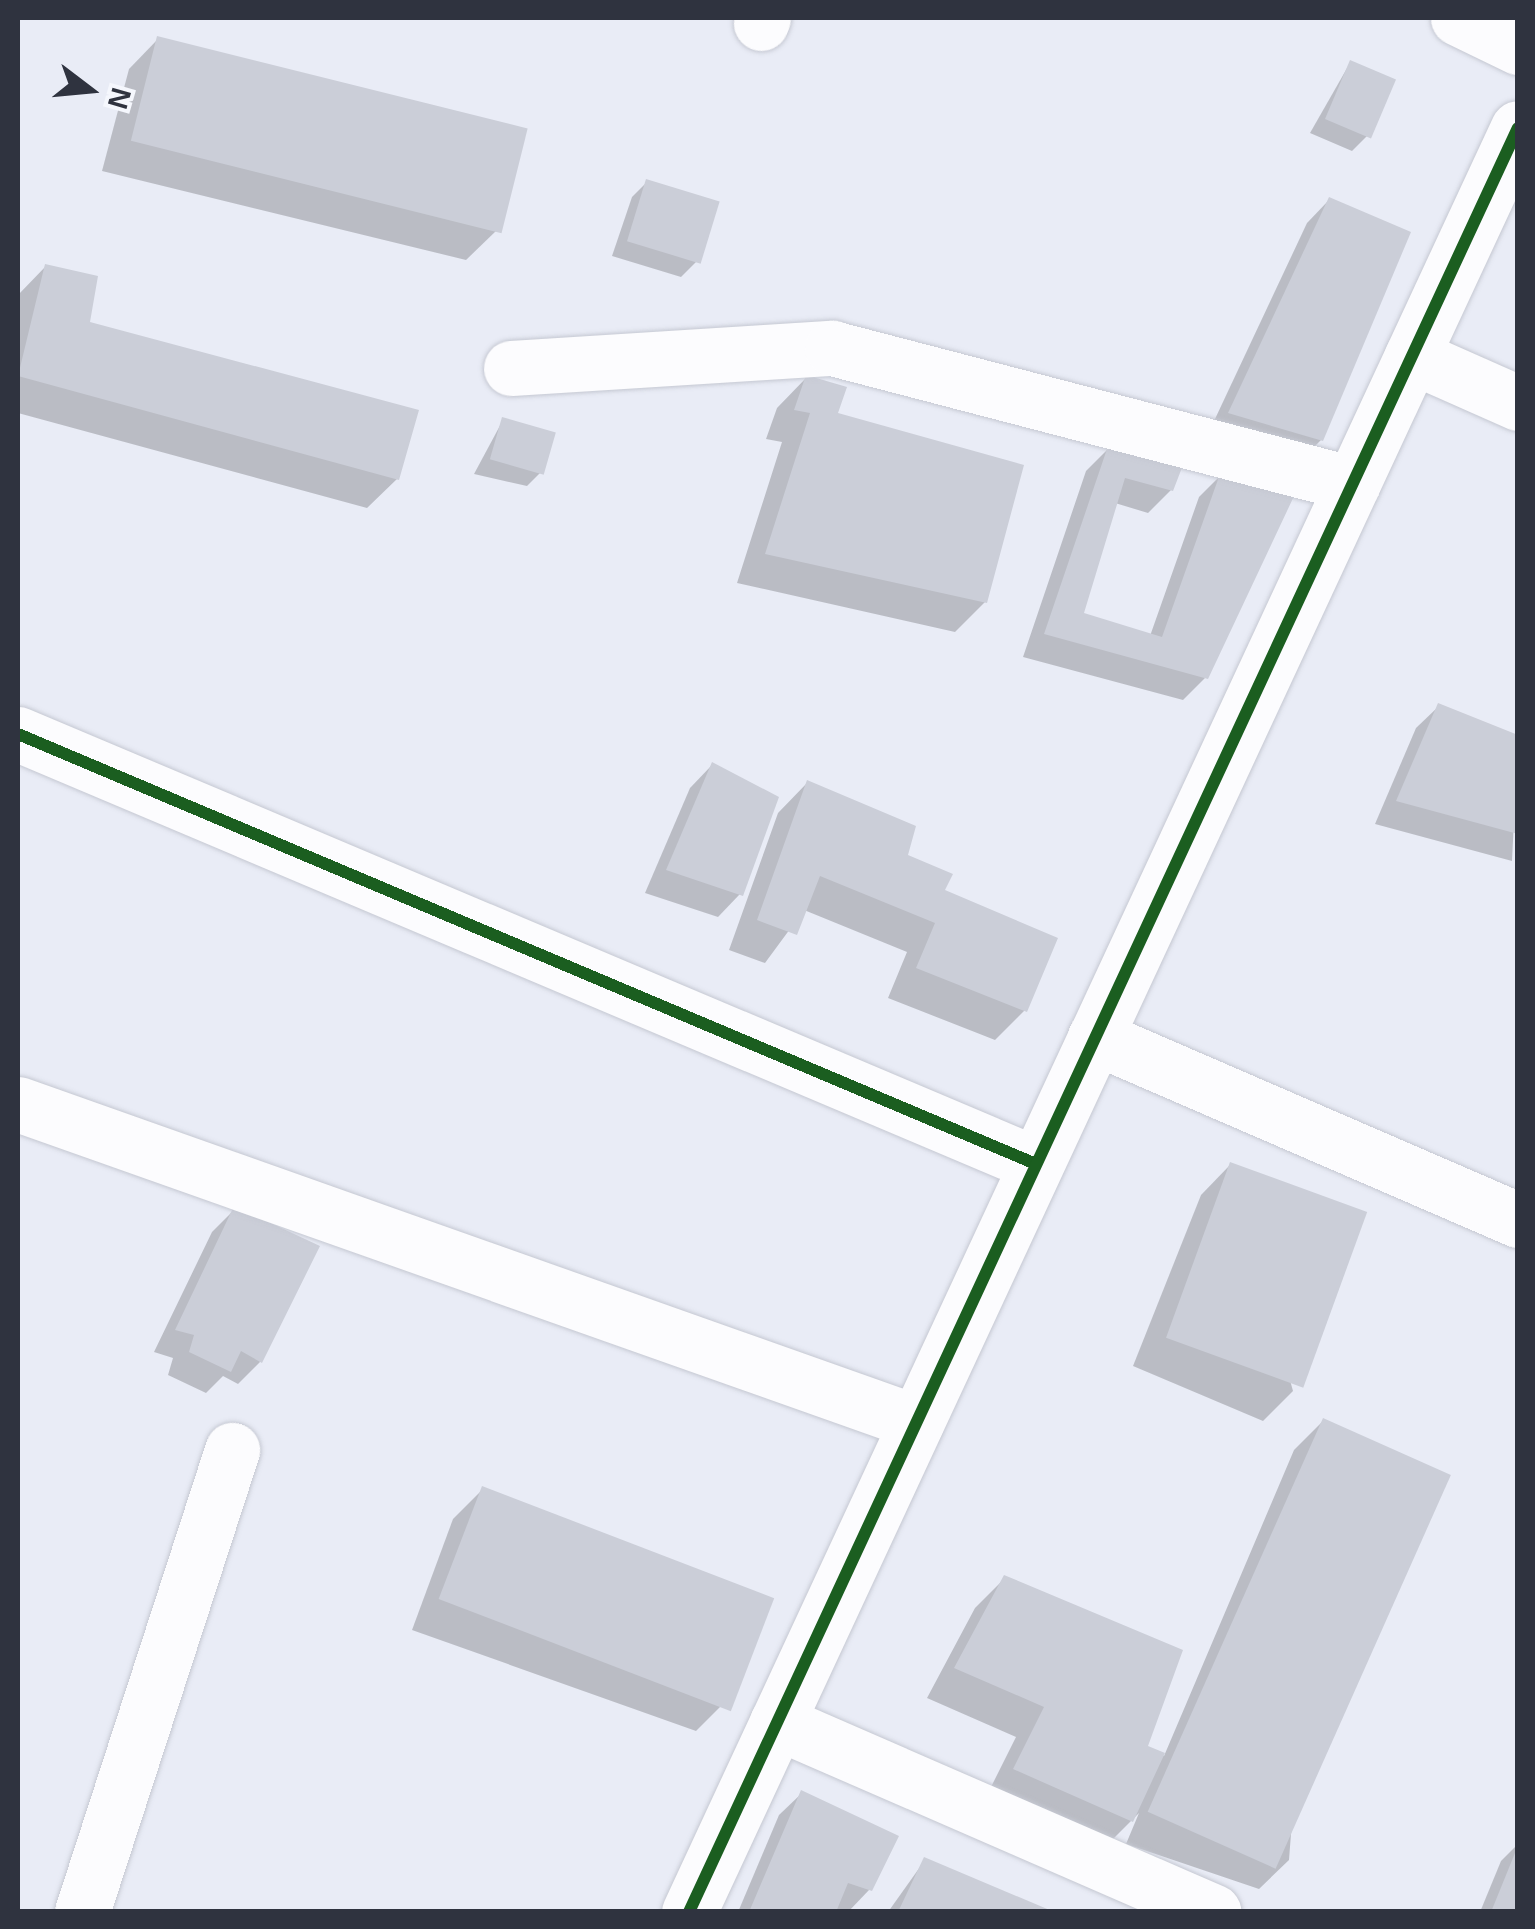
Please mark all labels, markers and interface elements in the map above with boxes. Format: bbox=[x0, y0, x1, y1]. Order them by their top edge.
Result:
north arrow bbox=[40, 40, 140, 140]
text: N bbox=[102, 84, 137, 112]

